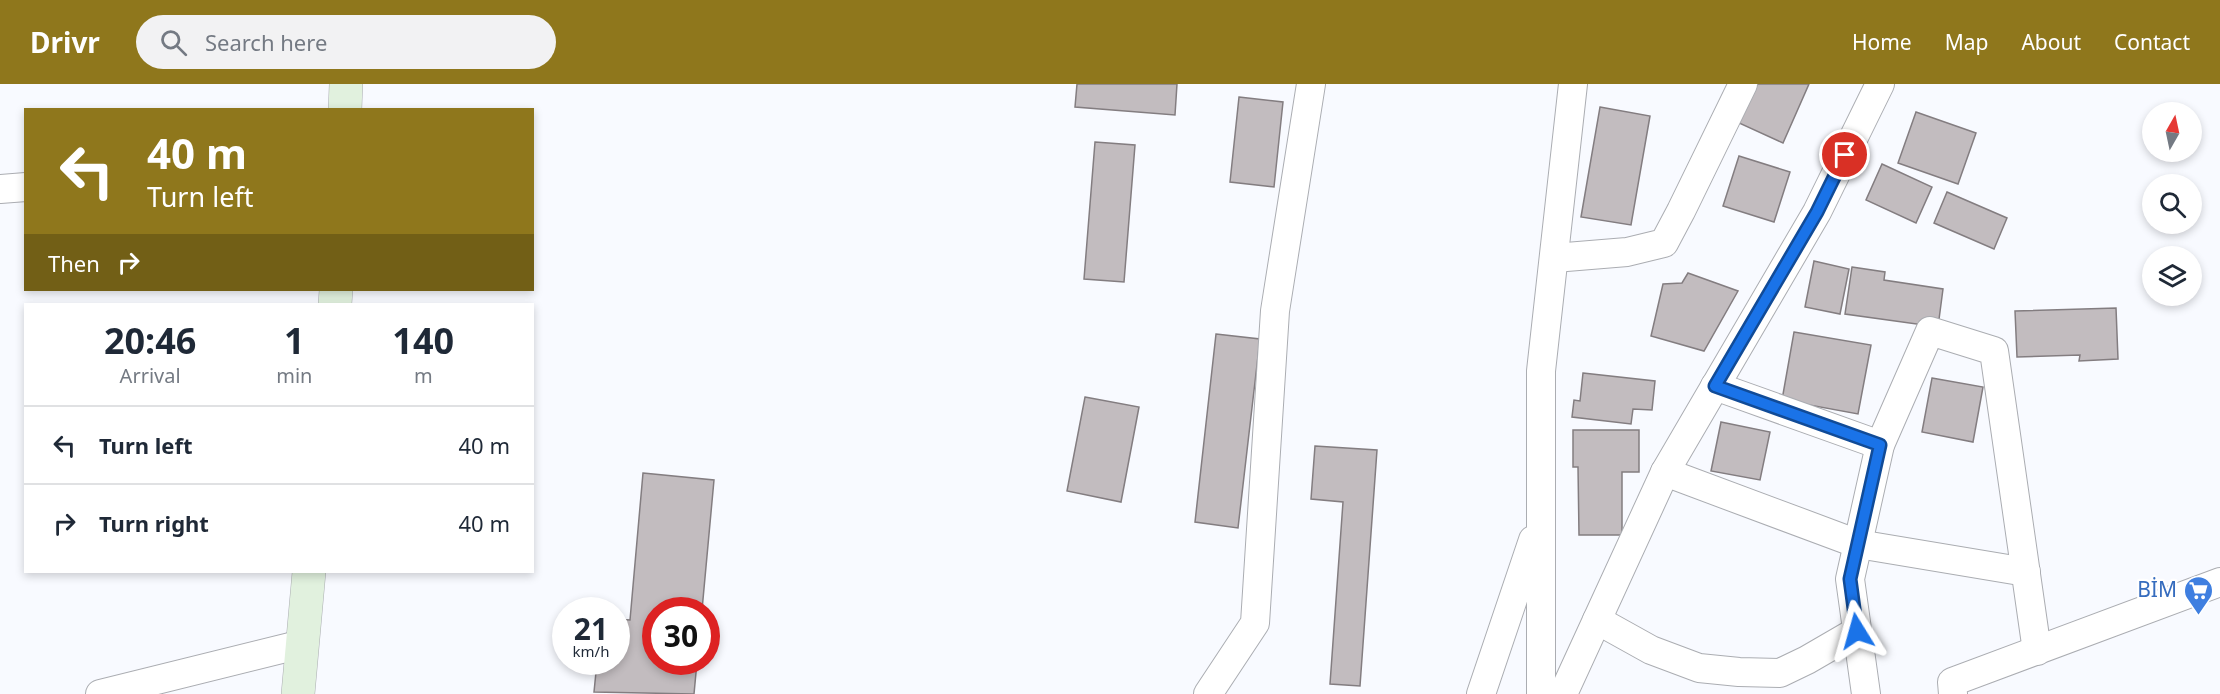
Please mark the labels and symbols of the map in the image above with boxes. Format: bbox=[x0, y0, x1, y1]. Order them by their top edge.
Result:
north arrow bbox=[2142, 102, 2202, 162]
pin bbox=[1819, 129, 1870, 180]
supermarket icon: BİM bbox=[2182, 574, 2214, 616]
place label: BİM bbox=[2137, 575, 2177, 603]
speed limit sign: 30 bbox=[642, 597, 720, 675]
position arrow bbox=[1825, 599, 1889, 663]

